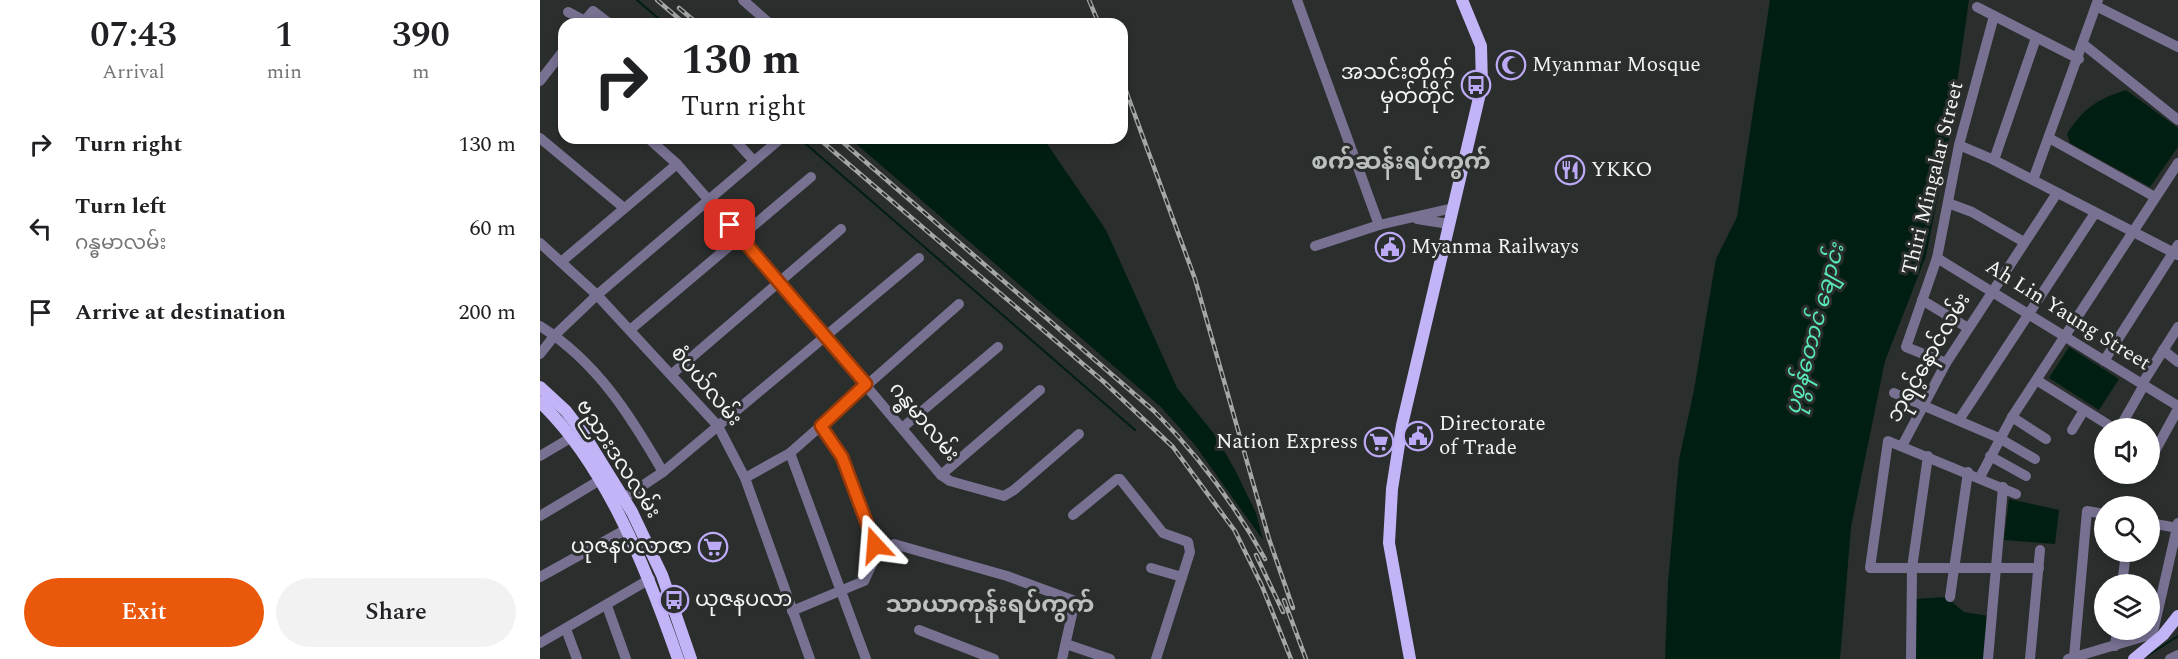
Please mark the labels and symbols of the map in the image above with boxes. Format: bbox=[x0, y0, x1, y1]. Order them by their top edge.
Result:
mosque icon: Myanmar Mosque bbox=[1495, 49, 1527, 81]
place label: Myanmar Mosque bbox=[1532, 49, 1701, 81]
place label: အသင်းတိုက် မှတ်တိုင် bbox=[1341, 56, 1455, 113]
bus stop icon: အသင်းတိုက် မှတ်တိုင် bbox=[1460, 69, 1492, 101]
street label: Thiri Mingalar Street bbox=[1893, 78, 1973, 278]
district label: စက်ဆန်းရပ်ကွက် bbox=[1311, 144, 1491, 180]
restaurant icon: YKKO bbox=[1554, 154, 1586, 186]
place label: YKKO bbox=[1591, 154, 1652, 186]
pin bbox=[704, 199, 755, 250]
public building icon: Myanma Railways bbox=[1374, 231, 1406, 263]
place label: Myanma Railways bbox=[1411, 231, 1579, 263]
water label: ပုစွန်တောင် ချောင်း bbox=[1776, 238, 1855, 419]
street label: Ah Lin Yaung Street bbox=[1979, 251, 2157, 379]
street label: ဘုရင့်နောင်လမ်း bbox=[1878, 287, 1979, 429]
street label: စံပယ်လမ်း bbox=[663, 338, 750, 433]
street label: ဂန္ဓမာလမ်း bbox=[880, 374, 968, 469]
street label: ဗညားဒလလမ်း bbox=[567, 393, 669, 525]
place label: Directorate of Trade bbox=[1439, 408, 1546, 464]
public building icon: Directorate of Trade bbox=[1402, 420, 1434, 452]
place label: Nation Express bbox=[1216, 426, 1358, 458]
supermarket icon: Nation Express bbox=[1363, 426, 1395, 458]
position arrow bbox=[843, 513, 907, 577]
place label: ယုဇနပလာဇာ bbox=[571, 531, 692, 563]
supermarket icon: ယုဇနပလာဇာ bbox=[697, 531, 729, 563]
bus stop icon: ယုဇနပလာ bbox=[658, 584, 690, 616]
place label: ယုဇနပလာ bbox=[695, 584, 792, 616]
district label: သာယာကုန်းရပ်ကွက် bbox=[885, 587, 1095, 623]

